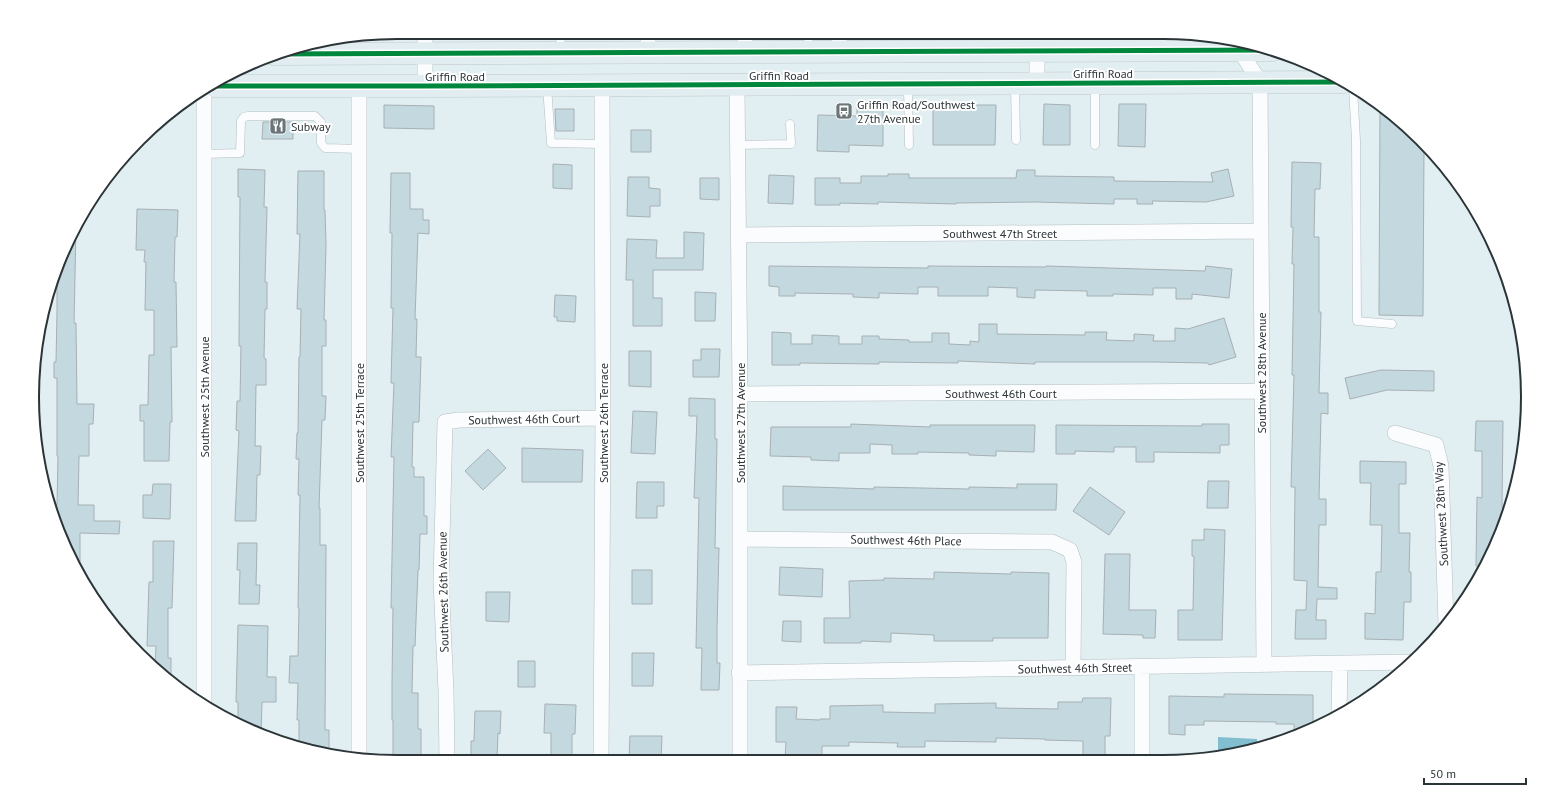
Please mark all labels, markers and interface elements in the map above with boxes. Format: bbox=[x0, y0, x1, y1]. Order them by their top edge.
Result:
street label: Griffin Road bbox=[1073, 66, 1133, 81]
street label: Griffin Road bbox=[749, 68, 809, 83]
street label: Griffin Road bbox=[425, 69, 485, 84]
place label: Griffin Road/Southwest 27th Avenue bbox=[857, 97, 975, 126]
bus stop icon: Griffin Road/Southwest 27th Avenue bbox=[834, 101, 854, 121]
restaurant icon: Subway bbox=[268, 116, 288, 136]
place label: Subway bbox=[291, 119, 331, 134]
street label: Southwest 47th Street bbox=[943, 226, 1057, 241]
street label: Southwest 28th Avenue bbox=[1254, 312, 1269, 434]
street label: Southwest 25th Avenue bbox=[197, 336, 212, 458]
street label: Southwest 25th Terrace bbox=[352, 363, 367, 483]
street label: Southwest 26th Terrace bbox=[596, 363, 611, 483]
street label: Southwest 27th Avenue bbox=[733, 363, 748, 483]
street label: Southwest 46th Court bbox=[945, 386, 1057, 401]
street label: Southwest 46th Court bbox=[468, 411, 580, 427]
street label: Southwest 28th Way bbox=[1431, 461, 1451, 567]
street label: Southwest 26th Avenue bbox=[434, 531, 452, 653]
street label: Southwest 46th Place bbox=[850, 532, 962, 548]
street label: Southwest 46th Street bbox=[1018, 660, 1132, 676]
scale bar bbox=[1424, 760, 1526, 786]
text: 50 m bbox=[1430, 766, 1456, 781]

